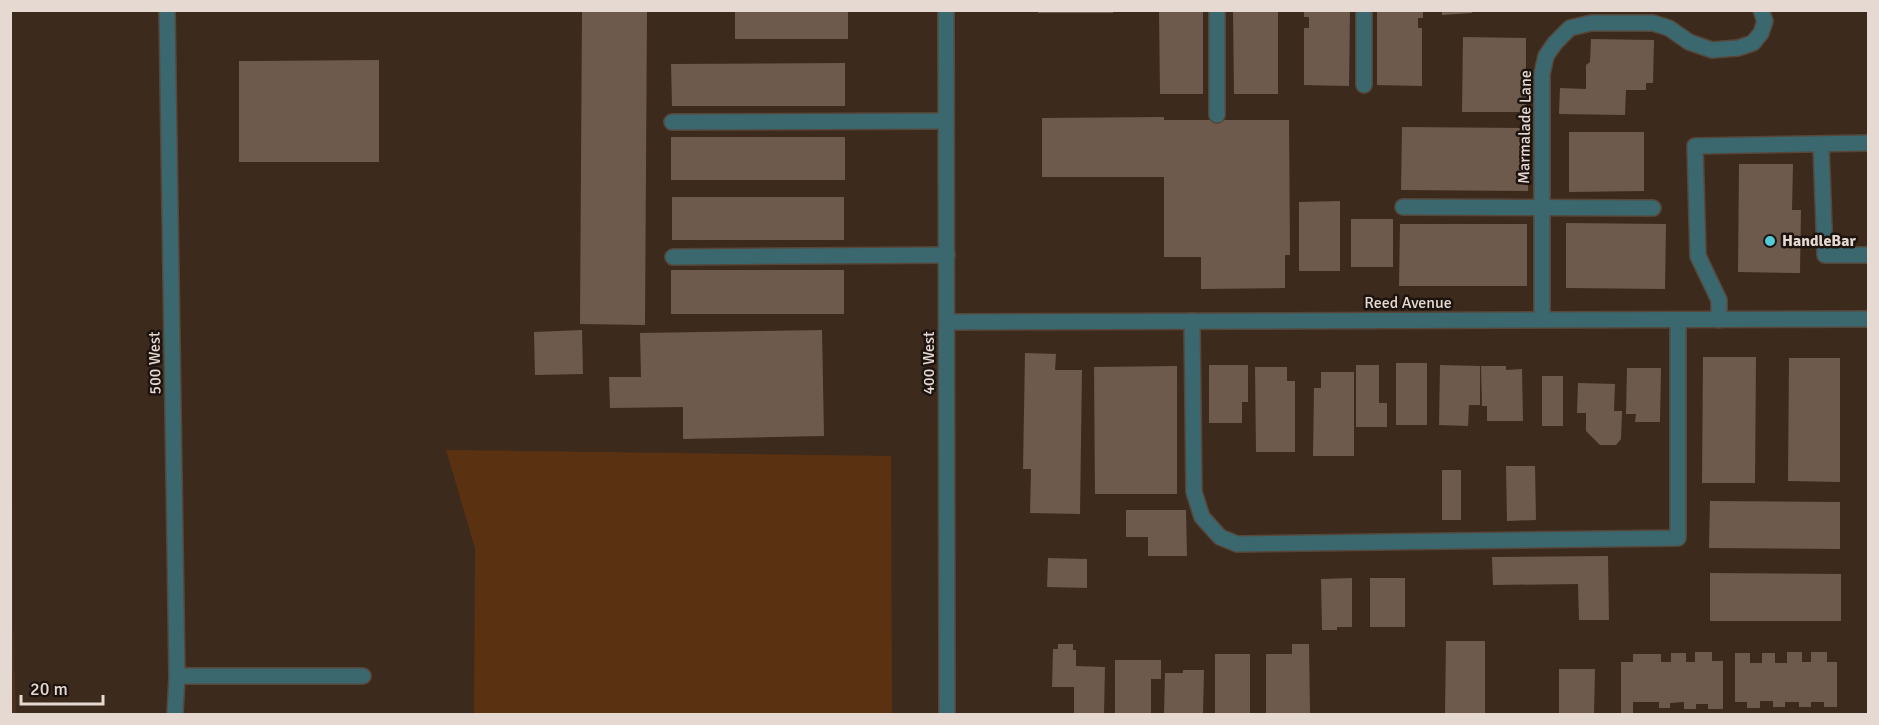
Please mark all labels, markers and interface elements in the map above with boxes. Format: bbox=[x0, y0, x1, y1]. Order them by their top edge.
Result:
street label: Marmalade Lane bbox=[1514, 70, 1536, 184]
place label: HandleBar bbox=[1782, 231, 1856, 251]
marker: HandleBar bbox=[1763, 234, 1777, 248]
street label: Reed Avenue bbox=[1364, 293, 1452, 313]
street label: 500 West bbox=[144, 331, 166, 395]
street label: 400 West bbox=[919, 331, 939, 395]
scale bar bbox=[21, 668, 104, 706]
text: 20 m bbox=[30, 678, 68, 700]

